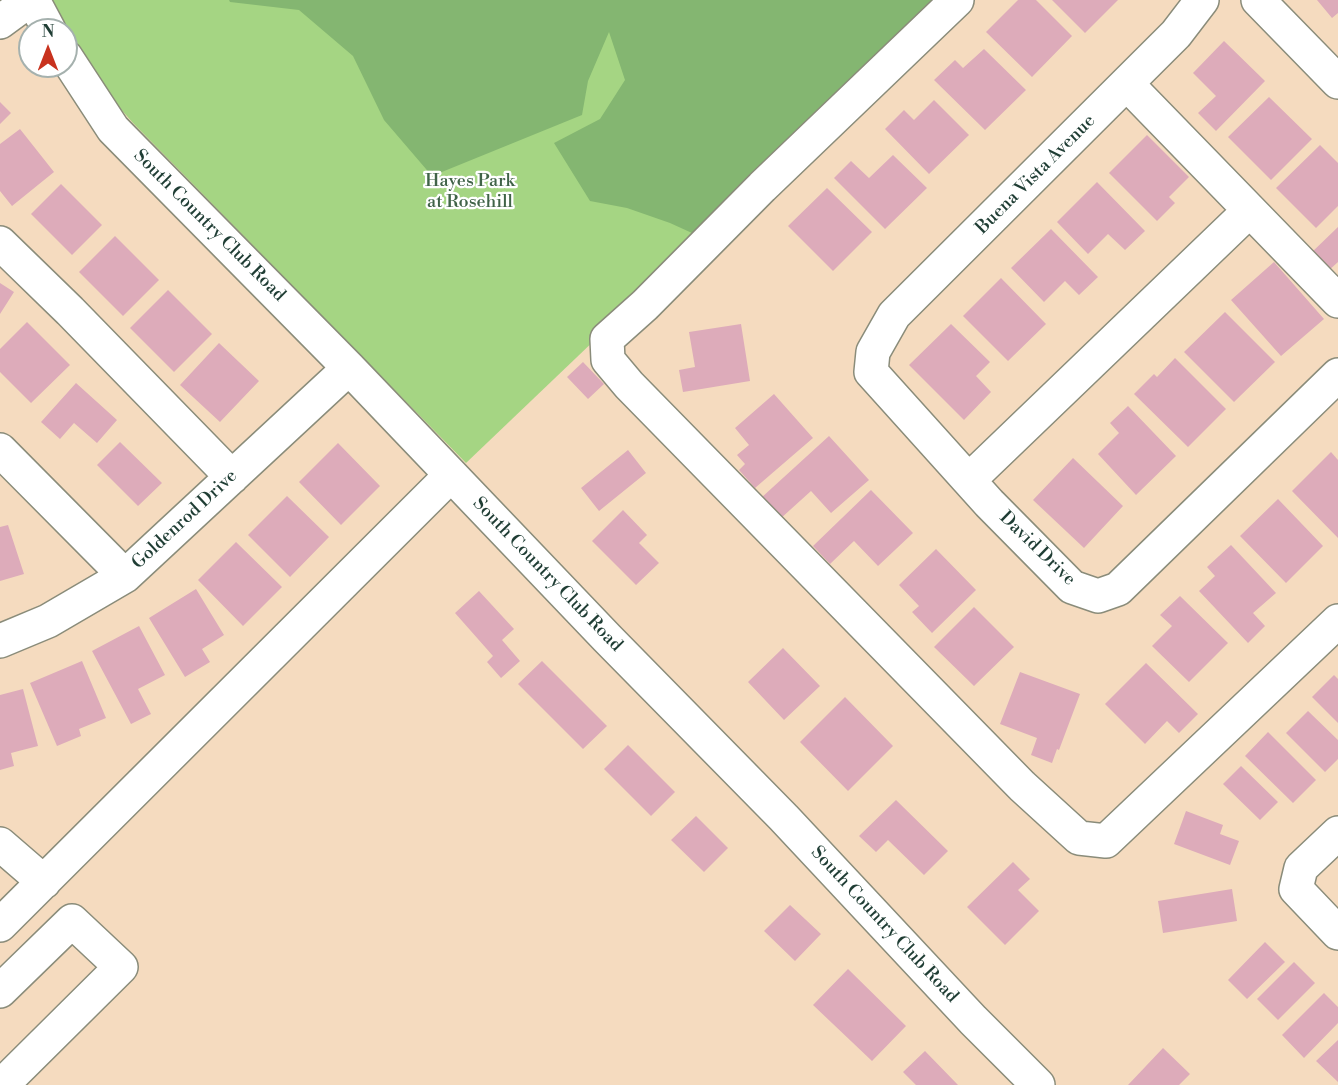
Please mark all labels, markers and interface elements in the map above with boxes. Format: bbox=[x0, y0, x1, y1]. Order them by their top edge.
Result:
north arrow bbox=[18, 18, 78, 78]
text: N bbox=[42, 22, 54, 42]
street label: Buena Vista Avenue bbox=[972, 111, 1100, 239]
street label: South Country Club Road bbox=[128, 145, 290, 307]
park label: Hayes Park at Rosehill bbox=[425, 171, 515, 213]
street label: Goldenrod Drive bbox=[128, 466, 242, 574]
street label: South Country Club Road bbox=[468, 493, 626, 657]
street label: David Drive bbox=[994, 507, 1080, 591]
street label: South Country Club Road bbox=[806, 842, 962, 1008]

